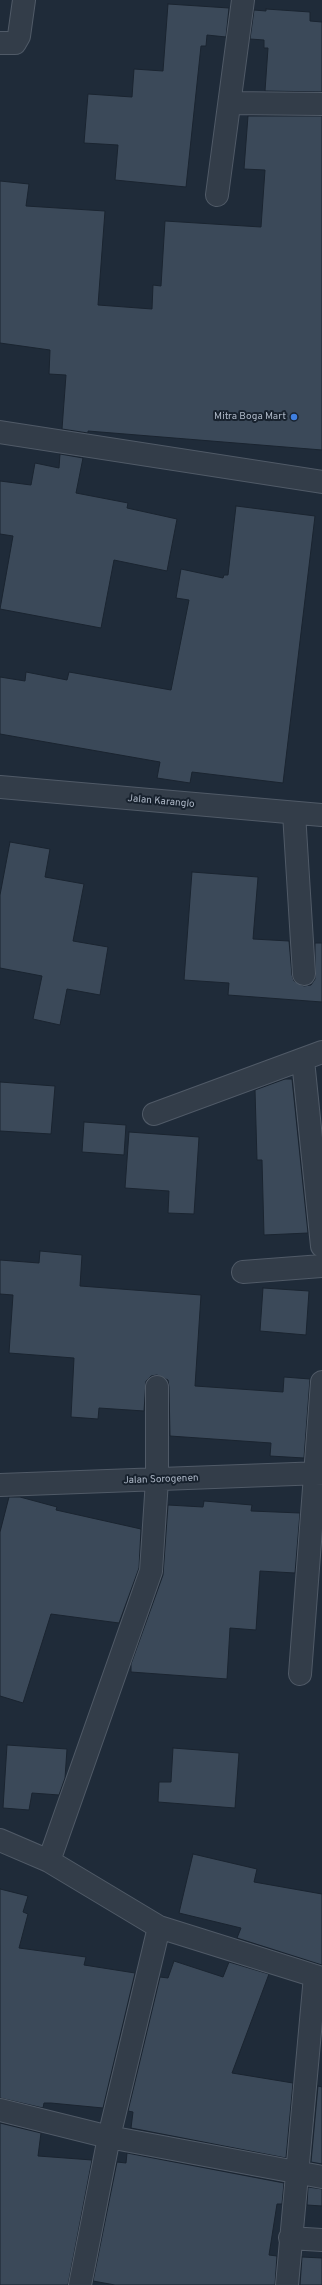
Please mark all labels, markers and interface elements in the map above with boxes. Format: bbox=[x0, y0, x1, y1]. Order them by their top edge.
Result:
place label: Mitra Boga Mart bbox=[214, 411, 286, 423]
marker: Mitra Boga Mart bbox=[289, 412, 299, 422]
street label: Jalan Karanglo bbox=[127, 793, 195, 811]
street label: Jalan Sorogenen bbox=[123, 1473, 199, 1487]

